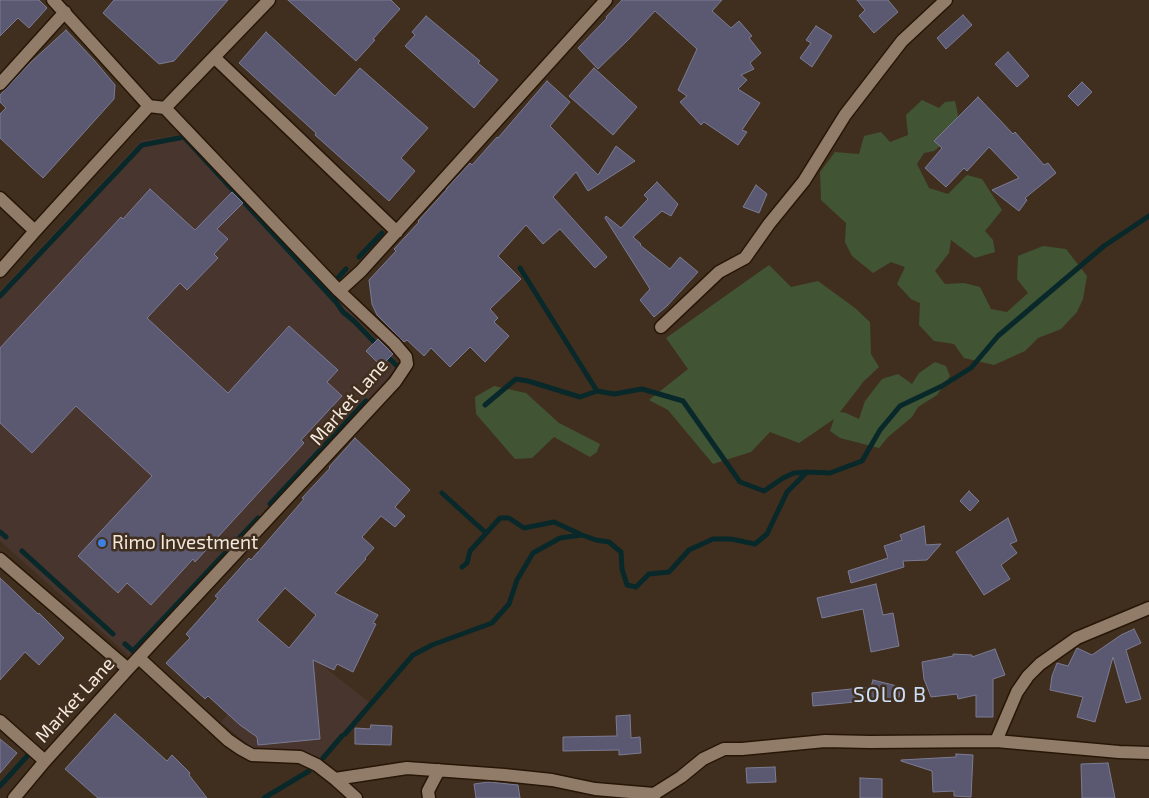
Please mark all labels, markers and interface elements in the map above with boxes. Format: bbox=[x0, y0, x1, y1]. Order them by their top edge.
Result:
street label: Market Lane bbox=[305, 354, 393, 450]
place label: Rimo Investment bbox=[112, 532, 258, 554]
marker: Rimo Investment bbox=[96, 537, 108, 549]
street label: Market Lane bbox=[31, 653, 119, 747]
district label: SOLO B bbox=[852, 682, 928, 708]

